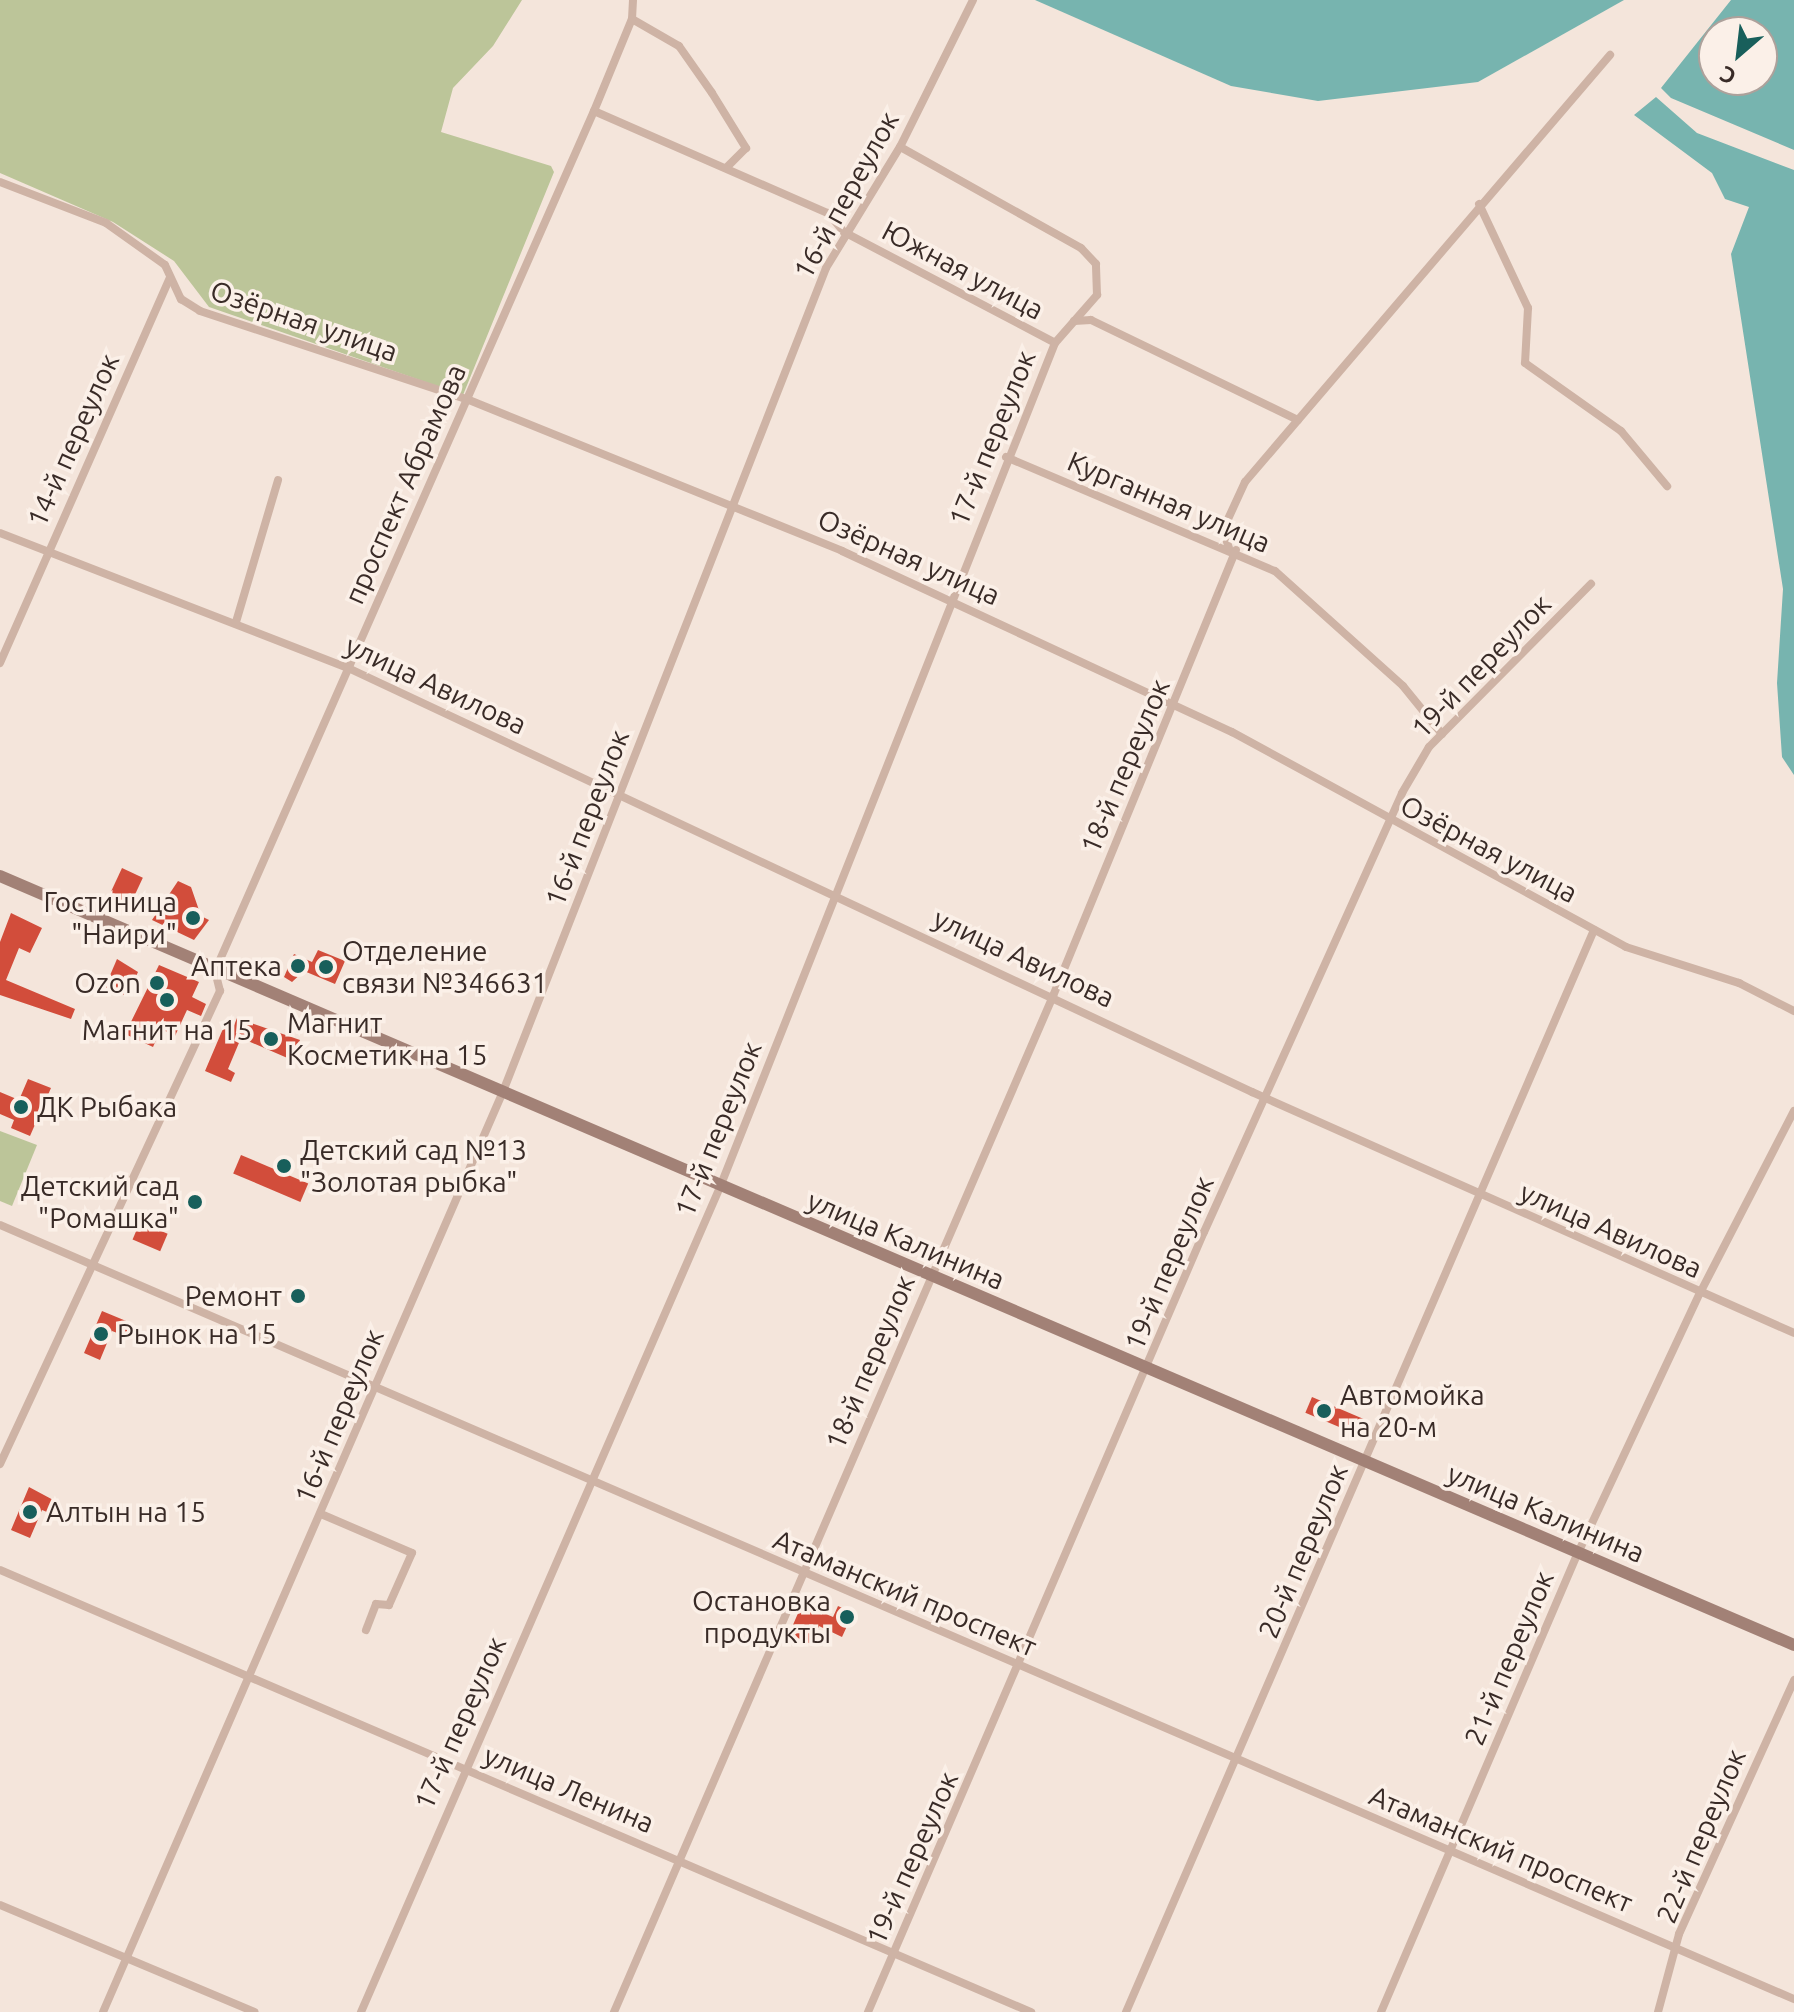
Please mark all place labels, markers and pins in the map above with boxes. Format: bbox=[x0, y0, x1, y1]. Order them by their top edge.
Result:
place label: Гостиница "Наири" bbox=[44, 885, 177, 951]
marker: Гостиница "Наири" bbox=[184, 909, 202, 927]
place label: Отделение связи №346631 bbox=[342, 934, 547, 1000]
place label: Аптека bbox=[191, 949, 282, 983]
marker: Аптека bbox=[289, 957, 307, 975]
marker: Отделение связи №346631 bbox=[317, 958, 335, 976]
place label: Ozon bbox=[74, 966, 141, 1000]
marker: Ozon bbox=[148, 974, 166, 992]
marker: Магнит на 15 bbox=[158, 991, 176, 1009]
place label: Магнит Косметик на 15 bbox=[287, 1006, 488, 1072]
place label: Магнит на 15 bbox=[82, 1013, 252, 1047]
marker: Магнит Косметик на 15 bbox=[262, 1030, 280, 1048]
place label: ДК Рыбака bbox=[37, 1090, 177, 1124]
marker: ДК Рыбака bbox=[12, 1098, 30, 1116]
place label: Детский сад №13 "Золотая рыбка" bbox=[300, 1133, 527, 1199]
marker: Детский сад №13 "Золотая рыбка" bbox=[275, 1157, 293, 1175]
place label: Детский сад "Ромашка" bbox=[21, 1169, 179, 1235]
marker: Детский сад "Ромашка" bbox=[186, 1193, 204, 1211]
place label: Ремонт bbox=[185, 1279, 282, 1313]
marker: Ремонт bbox=[289, 1287, 307, 1305]
place label: Рынок на 15 bbox=[117, 1317, 277, 1351]
marker: Рынок на 15 bbox=[92, 1325, 110, 1343]
place label: Автомойка на 20-м bbox=[1340, 1378, 1485, 1444]
marker: Автомойка на 20-м bbox=[1315, 1402, 1333, 1420]
place label: Алтын на 15 bbox=[46, 1495, 206, 1529]
marker: Алтын на 15 bbox=[21, 1503, 39, 1521]
place label: Остановка продукты bbox=[692, 1584, 831, 1650]
marker: Остановка продукты bbox=[838, 1608, 856, 1626]

